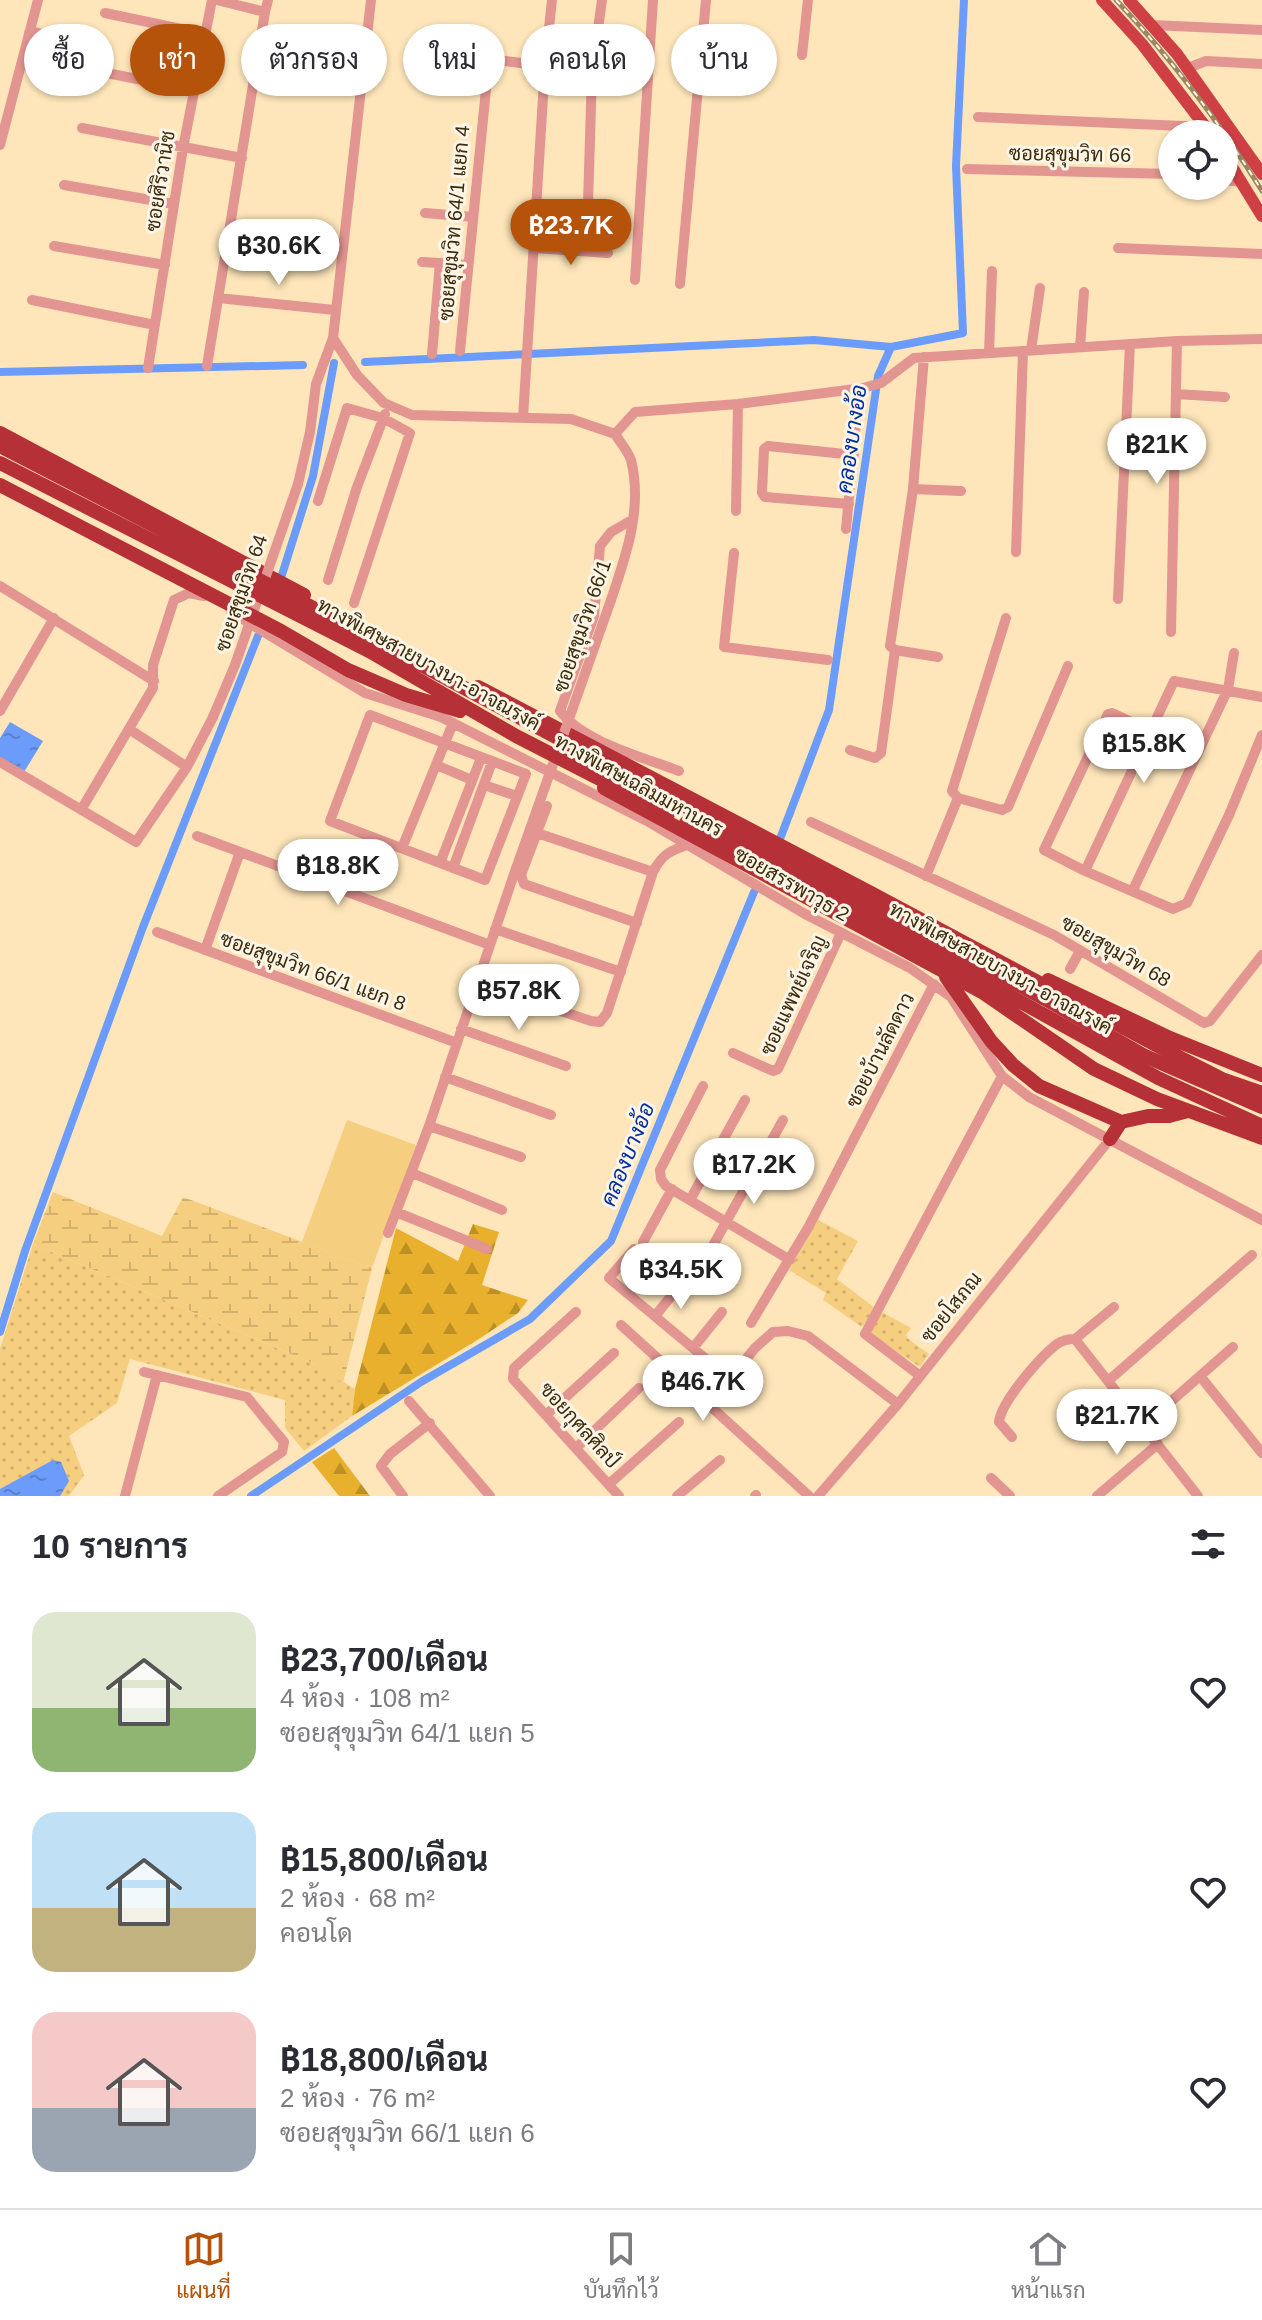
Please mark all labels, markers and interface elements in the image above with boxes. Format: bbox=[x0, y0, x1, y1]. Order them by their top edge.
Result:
chip: ซื้อ bbox=[24, 24, 114, 96]
chip: เช่า bbox=[130, 24, 225, 96]
chip: ตัวกรอง bbox=[241, 24, 387, 96]
chip: ใหม่ bbox=[403, 24, 505, 96]
chip: คอนโด bbox=[521, 24, 655, 96]
chip: บ้าน bbox=[671, 24, 777, 96]
map controls bbox=[1158, 120, 1238, 200]
button: locate bbox=[1158, 120, 1238, 200]
street label: ซอยสุขุมวิท 64/1 แยก 4 bbox=[434, 124, 476, 322]
street label: ซอยศิริวานิช bbox=[140, 129, 179, 233]
street label: ซอยสุขุมวิท 66 bbox=[1009, 141, 1131, 169]
pin: ฿23.7K bbox=[506, 199, 636, 267]
text: ฿23.7K bbox=[528, 210, 614, 240]
pin: ฿30.6K bbox=[214, 219, 344, 287]
text: ฿30.6K bbox=[236, 230, 322, 260]
water label: คลองบางอ้อ bbox=[830, 383, 872, 495]
pin: ฿21K bbox=[1110, 418, 1204, 486]
text: ฿21K bbox=[1125, 429, 1189, 459]
street label: ซอยสุขุมวิท 64 bbox=[210, 531, 274, 655]
street label: ซอยสุขุมวิท 66/1 bbox=[548, 556, 618, 696]
street label: ทางพิเศษสายบางนา-อาจณรงค์ bbox=[314, 591, 546, 735]
pin: ฿15.8K bbox=[1079, 717, 1209, 785]
text: ฿15.8K bbox=[1101, 728, 1187, 758]
street label: ทางพิเศษเฉลิมมหานคร bbox=[551, 729, 727, 840]
pin: ฿18.8K bbox=[273, 839, 403, 907]
street label: ซอยสรรพาวุธ 2 bbox=[729, 842, 853, 928]
text: ฿18.8K bbox=[295, 850, 381, 880]
street label: ทางพิเศษสายบางนา-อาจณรงค์ bbox=[886, 895, 1118, 1039]
street label: ซอยสุขุมวิท 68 bbox=[1056, 910, 1175, 994]
street label: ซอยสุขุมวิท 66/1 แยก 8 bbox=[216, 926, 409, 1018]
street label: ซอยแพทย์เจริญ bbox=[753, 930, 831, 1059]
pin: ฿57.8K bbox=[454, 964, 584, 1032]
text: ฿57.8K bbox=[476, 975, 562, 1005]
street label: ซอยบ้านลัดดาว bbox=[841, 988, 918, 1111]
water label: คลองบางอ้อ bbox=[594, 1098, 660, 1210]
pin: ฿17.2K bbox=[689, 1138, 819, 1206]
text: ฿17.2K bbox=[711, 1149, 797, 1179]
pin: ฿34.5K bbox=[616, 1243, 746, 1311]
text: ฿34.5K bbox=[638, 1254, 724, 1284]
street label: ซอยโสภณ bbox=[915, 1266, 986, 1346]
pin: ฿46.7K bbox=[638, 1355, 768, 1423]
text: ฿46.7K bbox=[660, 1366, 746, 1396]
street label: ซอยกุศลศิลป์ bbox=[534, 1377, 625, 1474]
pin: ฿21.7K bbox=[1052, 1389, 1182, 1457]
text: ฿21.7K bbox=[1074, 1400, 1160, 1430]
icon: filters bbox=[1186, 1522, 1230, 1566]
text: 10 รายการ bbox=[32, 1527, 188, 1565]
text: ฿23,700/เดือน bbox=[280, 1640, 488, 1678]
icon: home bbox=[96, 1644, 192, 1740]
icon: heart bbox=[1186, 1670, 1230, 1714]
text: 4 ห้อง · 108 m² bbox=[280, 1683, 449, 1713]
text: ซอยสุขุมวิท 64/1 แยก 5 bbox=[280, 1718, 535, 1748]
text: ฿15,800/เดือน bbox=[280, 1840, 488, 1878]
icon: home bbox=[96, 1844, 192, 1940]
icon: heart bbox=[1186, 1870, 1230, 1914]
text: 2 ห้อง · 68 m² bbox=[280, 1883, 435, 1913]
text: คอนโด bbox=[280, 1918, 353, 1948]
text: ฿18,800/เดือน bbox=[280, 2040, 488, 2078]
icon: home bbox=[96, 2044, 192, 2140]
icon: heart bbox=[1186, 2070, 1230, 2114]
text: 2 ห้อง · 76 m² bbox=[280, 2083, 435, 2113]
text: ซอยสุขุมวิท 66/1 แยก 6 bbox=[280, 2118, 535, 2148]
tab: แผนที่ bbox=[176, 2227, 231, 2304]
tab: บันทึกไว้ bbox=[583, 2227, 659, 2304]
tab: หน้าแรก bbox=[1011, 2227, 1086, 2304]

